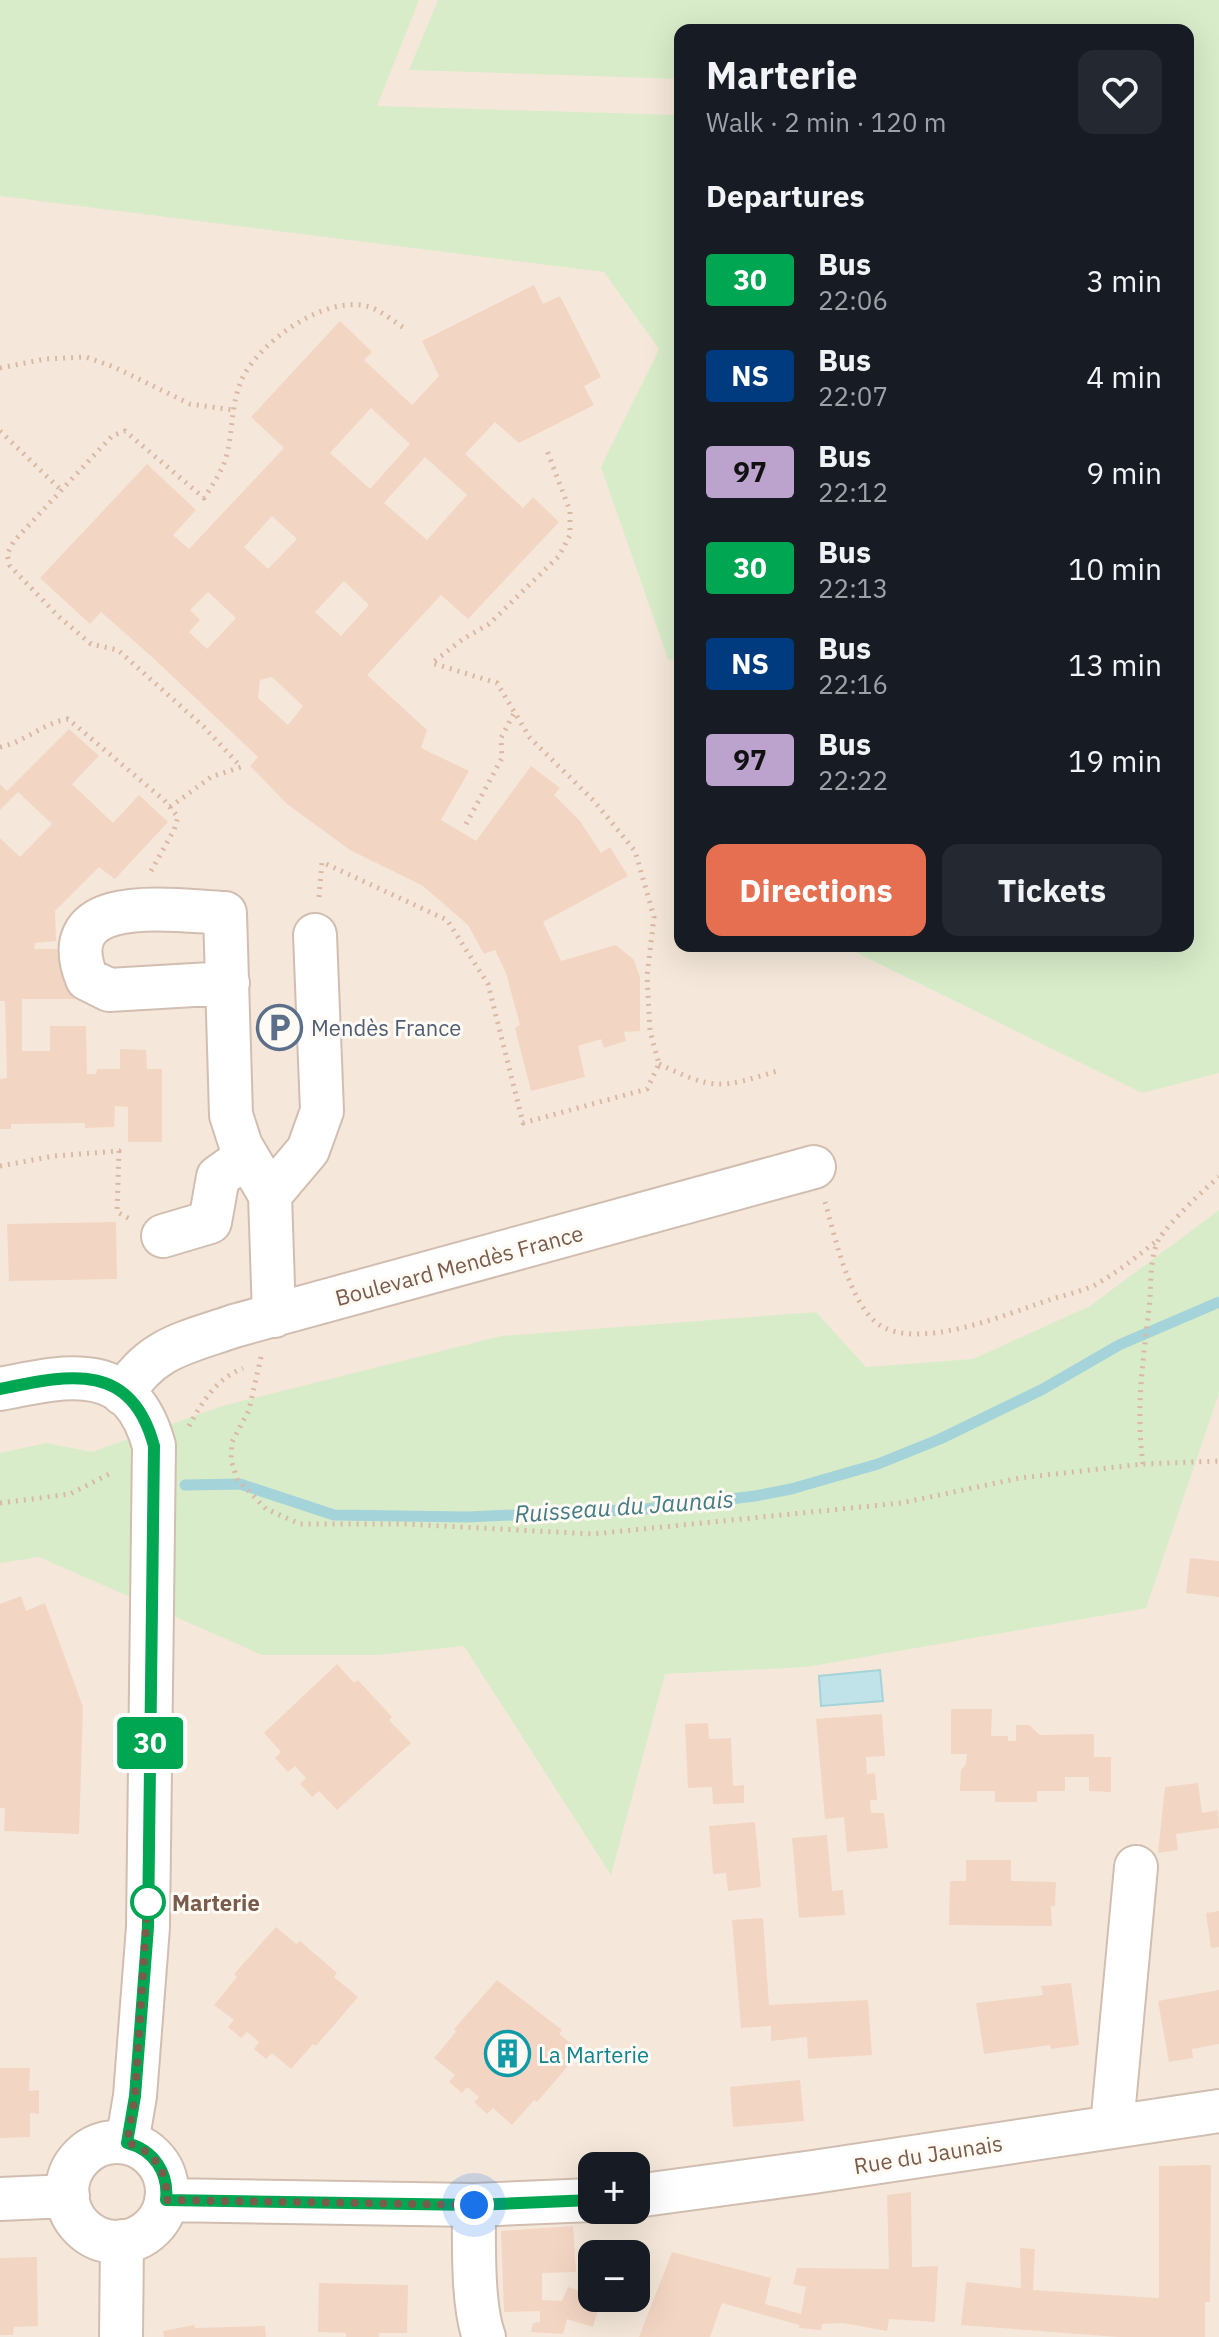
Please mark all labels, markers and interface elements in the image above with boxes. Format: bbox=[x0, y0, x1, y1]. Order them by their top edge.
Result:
text: Marterie bbox=[706, 50, 858, 99]
button: heart bbox=[1078, 50, 1162, 134]
text: Walk · 2 min · 120 m bbox=[706, 105, 946, 139]
text: Departures bbox=[706, 176, 865, 215]
text: Bus bbox=[818, 244, 871, 283]
text: 30 bbox=[733, 261, 767, 298]
text: 3 min bbox=[1086, 261, 1162, 300]
text: 22:06 bbox=[818, 283, 888, 317]
text: Bus bbox=[818, 340, 871, 379]
text: NS bbox=[731, 357, 769, 394]
text: 4 min bbox=[1086, 357, 1162, 396]
text: 22:07 bbox=[818, 379, 888, 413]
text: Bus bbox=[818, 436, 871, 475]
text: 97 bbox=[733, 453, 767, 490]
text: 9 min bbox=[1086, 453, 1162, 492]
text: 22:12 bbox=[818, 475, 888, 509]
text: Bus bbox=[818, 532, 871, 571]
text: 30 bbox=[733, 549, 767, 586]
text: 10 min bbox=[1068, 549, 1162, 588]
text: 22:13 bbox=[818, 571, 888, 605]
text: Bus bbox=[818, 628, 871, 667]
text: NS bbox=[731, 645, 769, 682]
text: 13 min bbox=[1068, 645, 1162, 684]
text: 22:16 bbox=[818, 667, 888, 701]
text: Bus bbox=[818, 724, 871, 763]
text: 97 bbox=[733, 741, 767, 778]
text: 19 min bbox=[1068, 741, 1162, 780]
text: 22:22 bbox=[818, 763, 888, 797]
button: Directions bbox=[706, 844, 926, 936]
button: Tickets bbox=[942, 844, 1162, 936]
parking icon: Mendès France bbox=[256, 1003, 304, 1051]
place label: Mendès France bbox=[311, 1013, 461, 1042]
street label: Boulevard Mendès France bbox=[332, 1218, 586, 1312]
water label: Ruisseau du Jaunais bbox=[513, 1482, 735, 1530]
line badge: 30 bbox=[114, 1717, 186, 1769]
text: 30 bbox=[133, 1724, 167, 1761]
marker: Marterie bbox=[131, 1885, 165, 1919]
place label: Marterie bbox=[172, 1888, 260, 1917]
building icon: La Marterie bbox=[483, 2030, 531, 2078]
place label: La Marterie bbox=[538, 2040, 649, 2069]
street label: Rue du Jaunais bbox=[852, 2128, 1004, 2180]
map controls bbox=[578, 2152, 650, 2312]
button: + bbox=[578, 2152, 650, 2224]
your location bbox=[454, 2185, 494, 2225]
button: − bbox=[578, 2240, 650, 2312]

